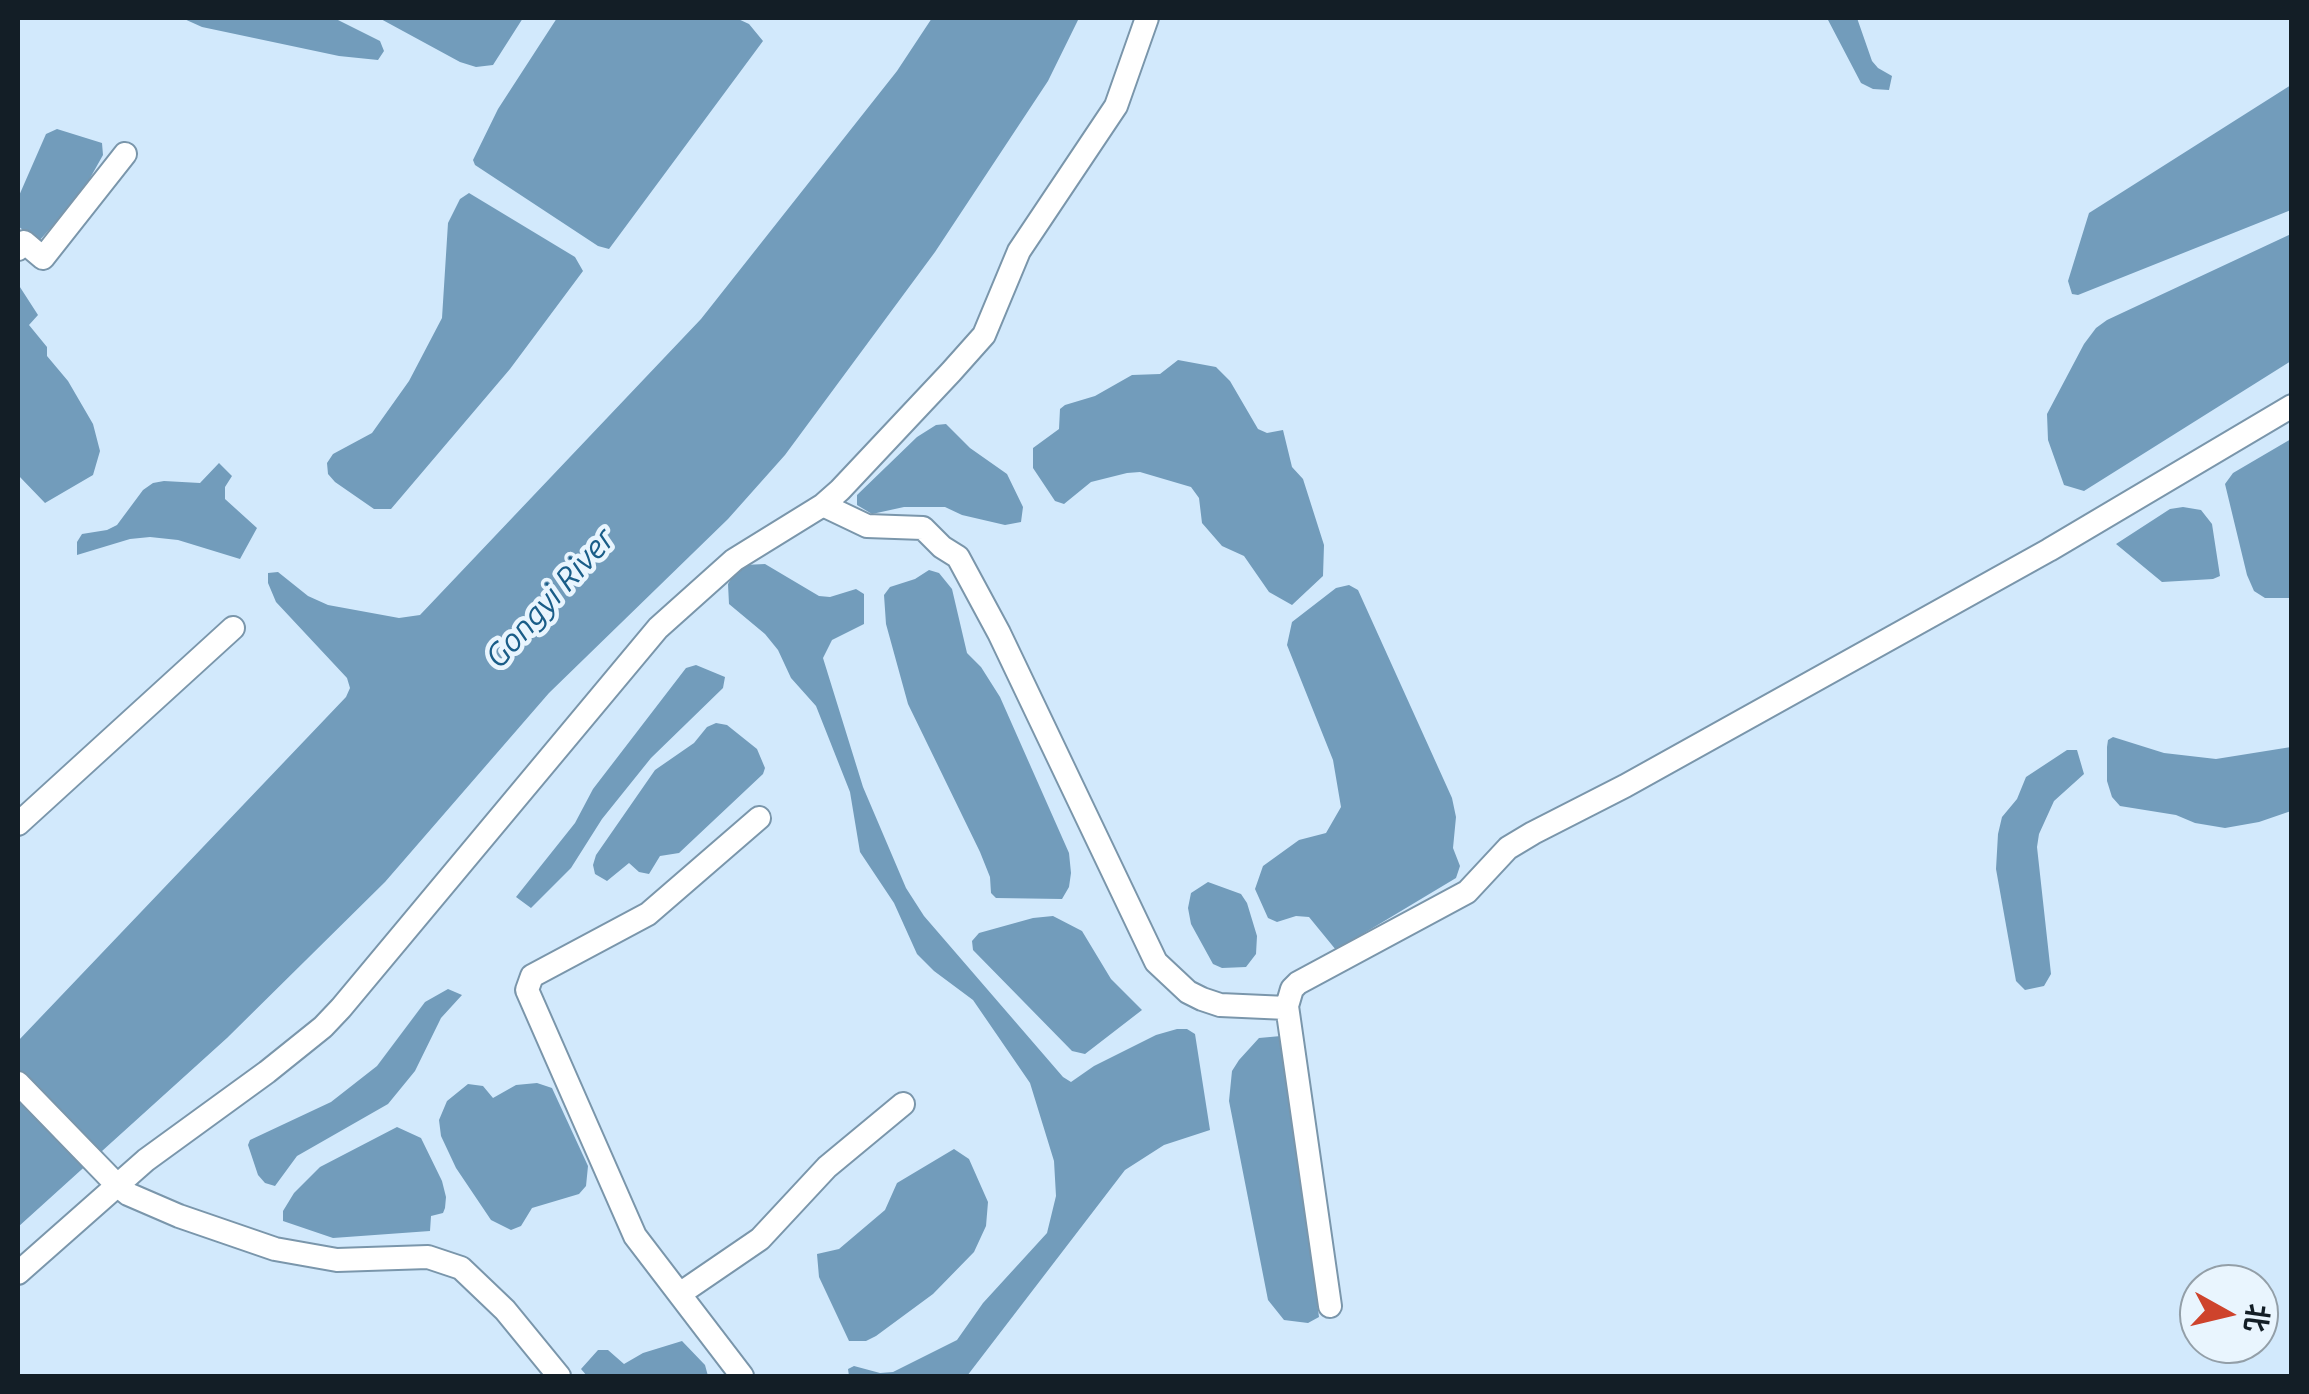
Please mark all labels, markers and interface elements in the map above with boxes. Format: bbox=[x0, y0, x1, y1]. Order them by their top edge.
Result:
water label: Gongyi River bbox=[477, 520, 623, 676]
north arrow bbox=[2179, 1264, 2279, 1364]
text: 北 bbox=[2240, 1302, 2275, 1334]

